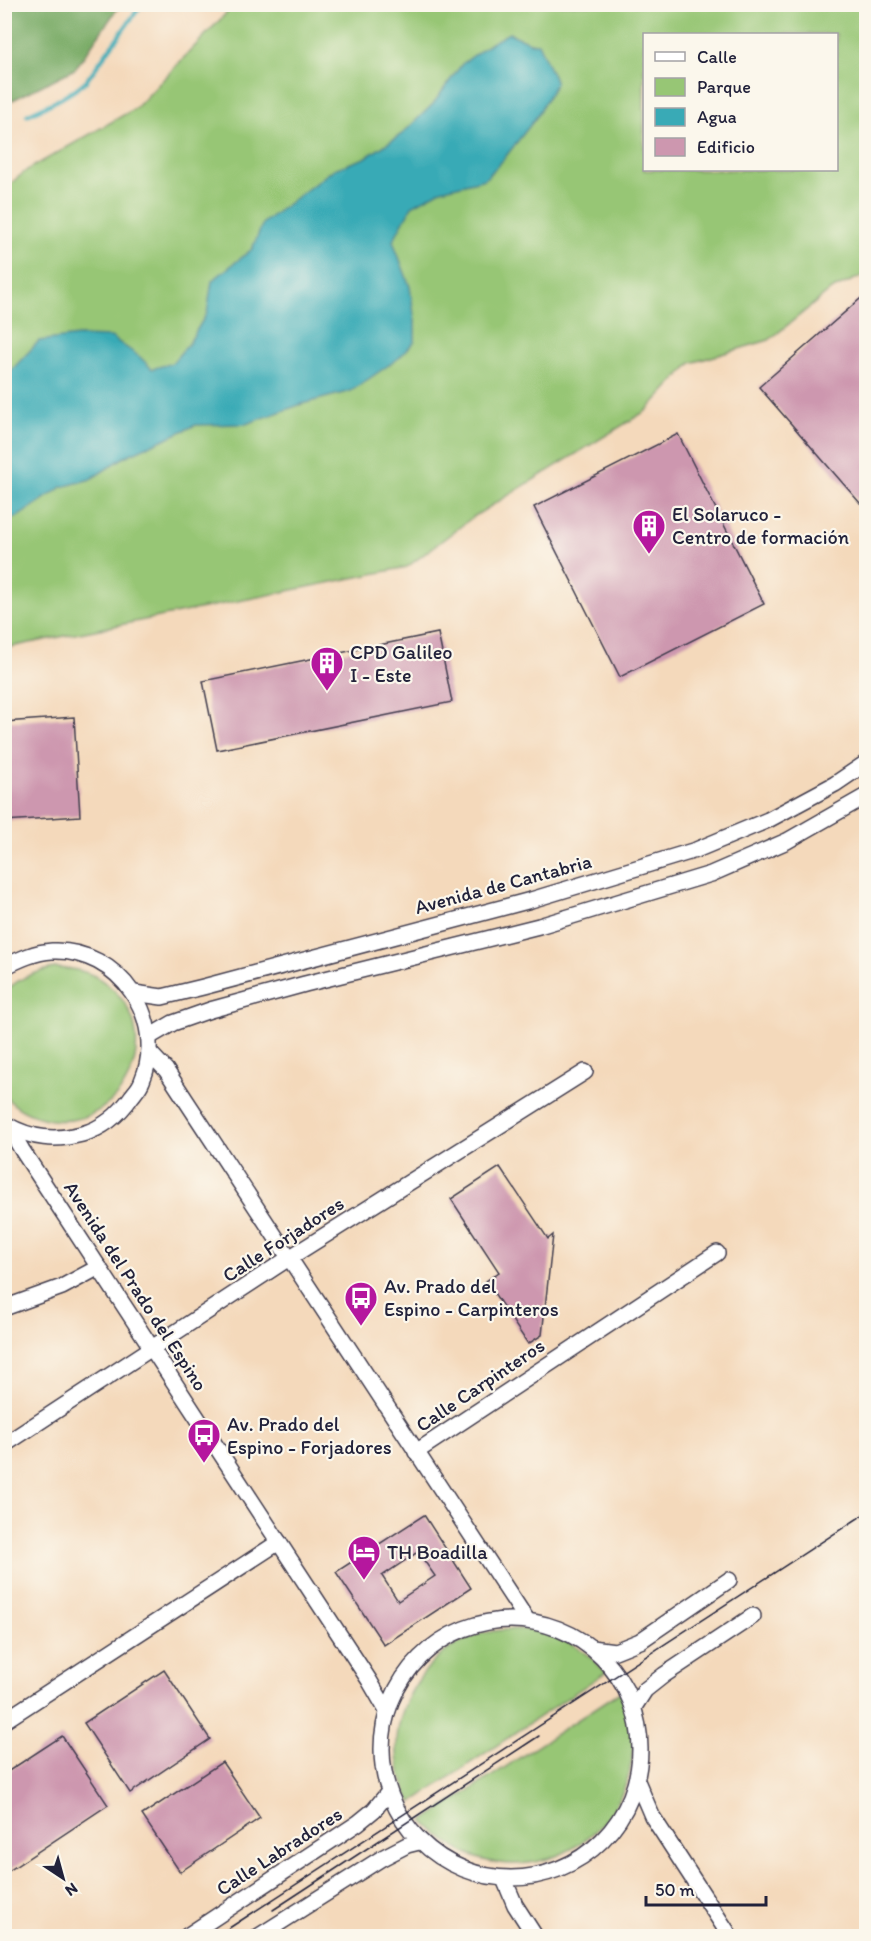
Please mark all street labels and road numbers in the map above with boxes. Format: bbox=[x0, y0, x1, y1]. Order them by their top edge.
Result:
street label: Avenida de Cantabria bbox=[412, 849, 594, 919]
street label: Avenida del Prado del Espino bbox=[59, 1177, 213, 1395]
street label: Calle Forjadores bbox=[218, 1191, 348, 1287]
street label: Calle Carpinteros bbox=[411, 1333, 549, 1437]
street label: Calle Labradores bbox=[212, 1801, 347, 1901]

